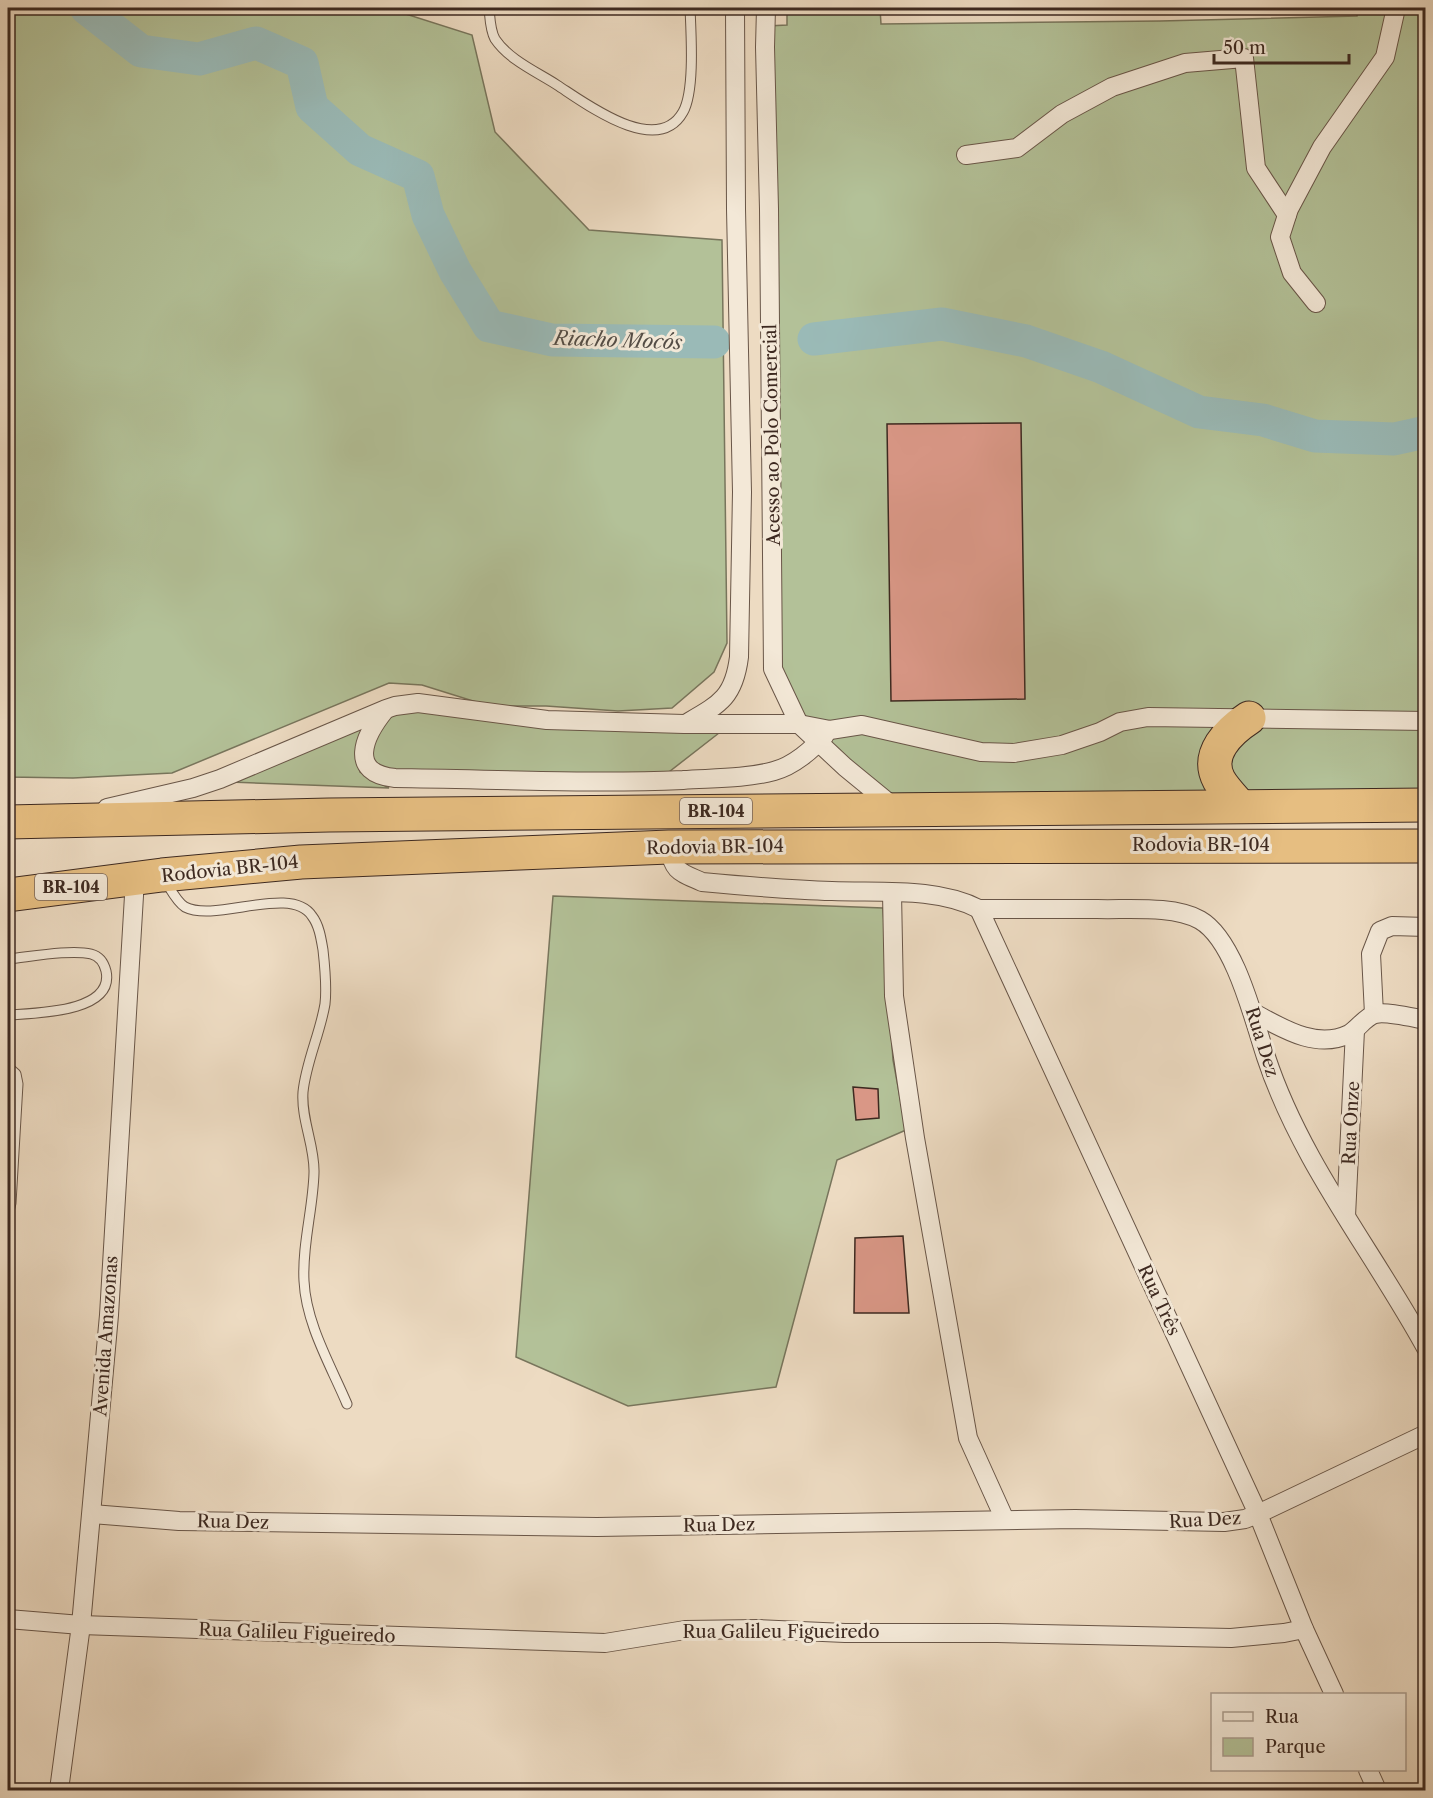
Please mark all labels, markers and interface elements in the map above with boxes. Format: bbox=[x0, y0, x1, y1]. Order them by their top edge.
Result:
scale bar bbox=[1214, 27, 1349, 65]
text: 50 m bbox=[1223, 37, 1266, 59]
street label: Acesso ao Polo Comercial bbox=[759, 324, 785, 547]
water label: Riacho Mocós bbox=[551, 326, 683, 354]
road number: BR-104 bbox=[680, 798, 752, 824]
street label: Rodovia BR-104 bbox=[1132, 834, 1270, 856]
street label: Rodovia BR-104 bbox=[646, 835, 784, 859]
street label: Rodovia BR-104 bbox=[160, 851, 300, 887]
road number: BR-104 bbox=[35, 874, 107, 900]
street label: Rua Dez bbox=[1240, 1004, 1284, 1080]
street label: Rua Onze bbox=[1338, 1081, 1364, 1165]
street label: Avenida Amazonas bbox=[89, 1255, 123, 1418]
street label: Rua Três bbox=[1133, 1261, 1185, 1339]
street label: Rua Dez bbox=[1168, 1507, 1242, 1533]
street label: Rua Dez bbox=[197, 1510, 269, 1534]
street label: Rua Dez bbox=[683, 1513, 755, 1537]
street label: Rua Galileu Figueiredo bbox=[198, 1619, 396, 1647]
street label: Rua Galileu Figueiredo bbox=[682, 1621, 880, 1643]
legend bbox=[1211, 1693, 1406, 1771]
text: Rua bbox=[1265, 1706, 1299, 1728]
text: Parque bbox=[1265, 1736, 1326, 1758]

